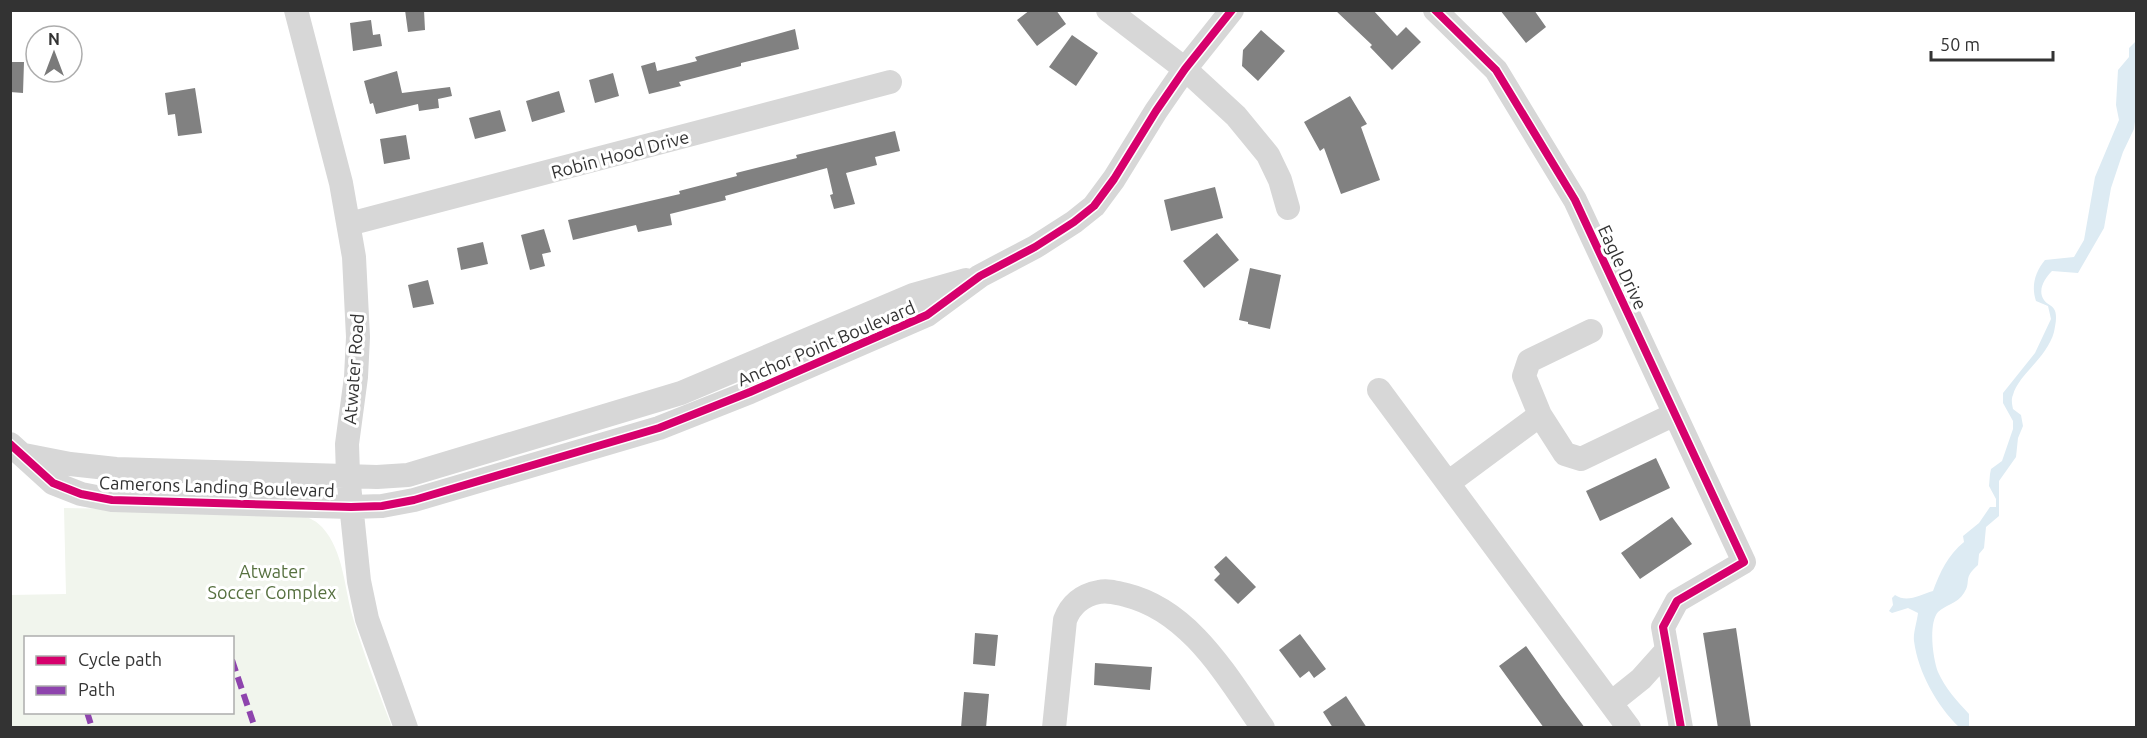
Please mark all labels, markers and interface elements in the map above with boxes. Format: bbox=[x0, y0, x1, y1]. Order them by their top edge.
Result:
north arrow bbox=[24, 24, 84, 84]
scale bar bbox=[1931, 24, 2052, 62]
text: N bbox=[48, 30, 60, 48]
text: 50 m bbox=[1940, 34, 1980, 54]
street label: Robin Hood Drive bbox=[549, 126, 691, 182]
street label: Eagle Drive bbox=[1595, 222, 1651, 312]
street label: Anchor Point Boulevard bbox=[734, 296, 918, 390]
street label: Atwater Road bbox=[339, 313, 367, 425]
street label: Camerons Landing Boulevard bbox=[99, 472, 335, 500]
park label: Atwater Soccer Complex bbox=[208, 561, 336, 602]
legend bbox=[24, 636, 234, 714]
text: Cycle path bbox=[78, 649, 162, 669]
text: Path bbox=[78, 679, 115, 699]

